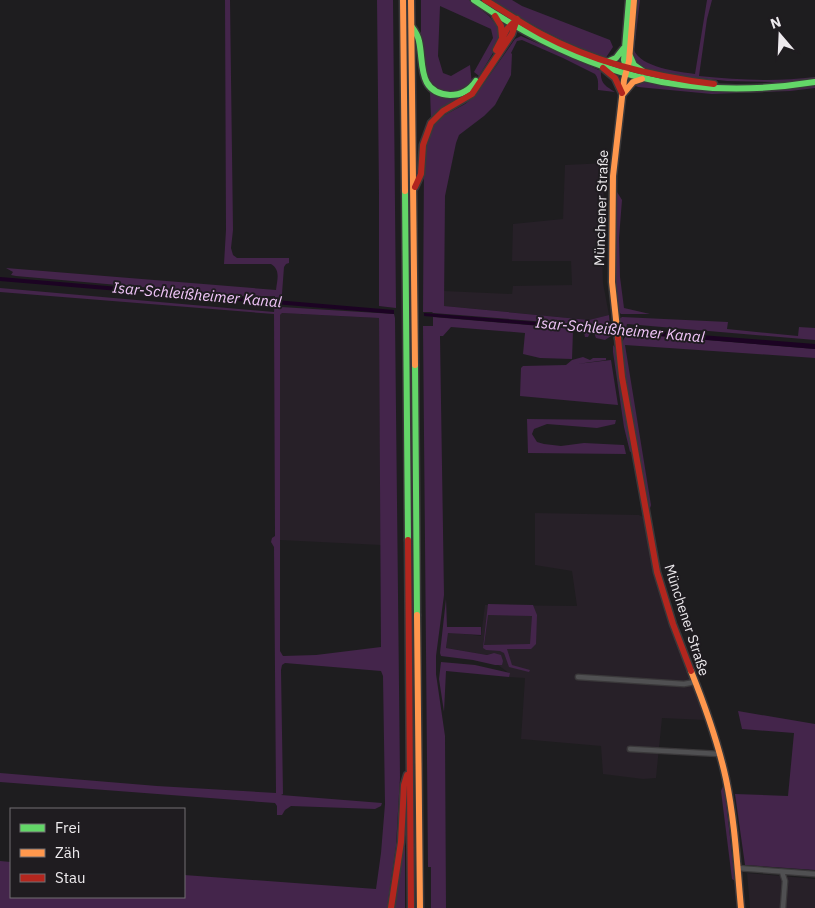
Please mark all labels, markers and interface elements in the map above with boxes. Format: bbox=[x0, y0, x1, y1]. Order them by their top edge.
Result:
north arrow bbox=[755, 10, 805, 60]
text: N bbox=[768, 13, 783, 33]
street label: Münchener Straße bbox=[590, 149, 612, 266]
water label: Isar-Schleißheimer Kanal bbox=[112, 278, 283, 311]
water label: Isar-Schleißheimer Kanal bbox=[535, 313, 706, 346]
street label: Münchener Straße bbox=[660, 562, 714, 678]
legend bbox=[10, 808, 185, 898]
text: Frei bbox=[55, 818, 81, 837]
text: Zäh bbox=[55, 843, 80, 862]
text: Stau bbox=[55, 868, 86, 887]

